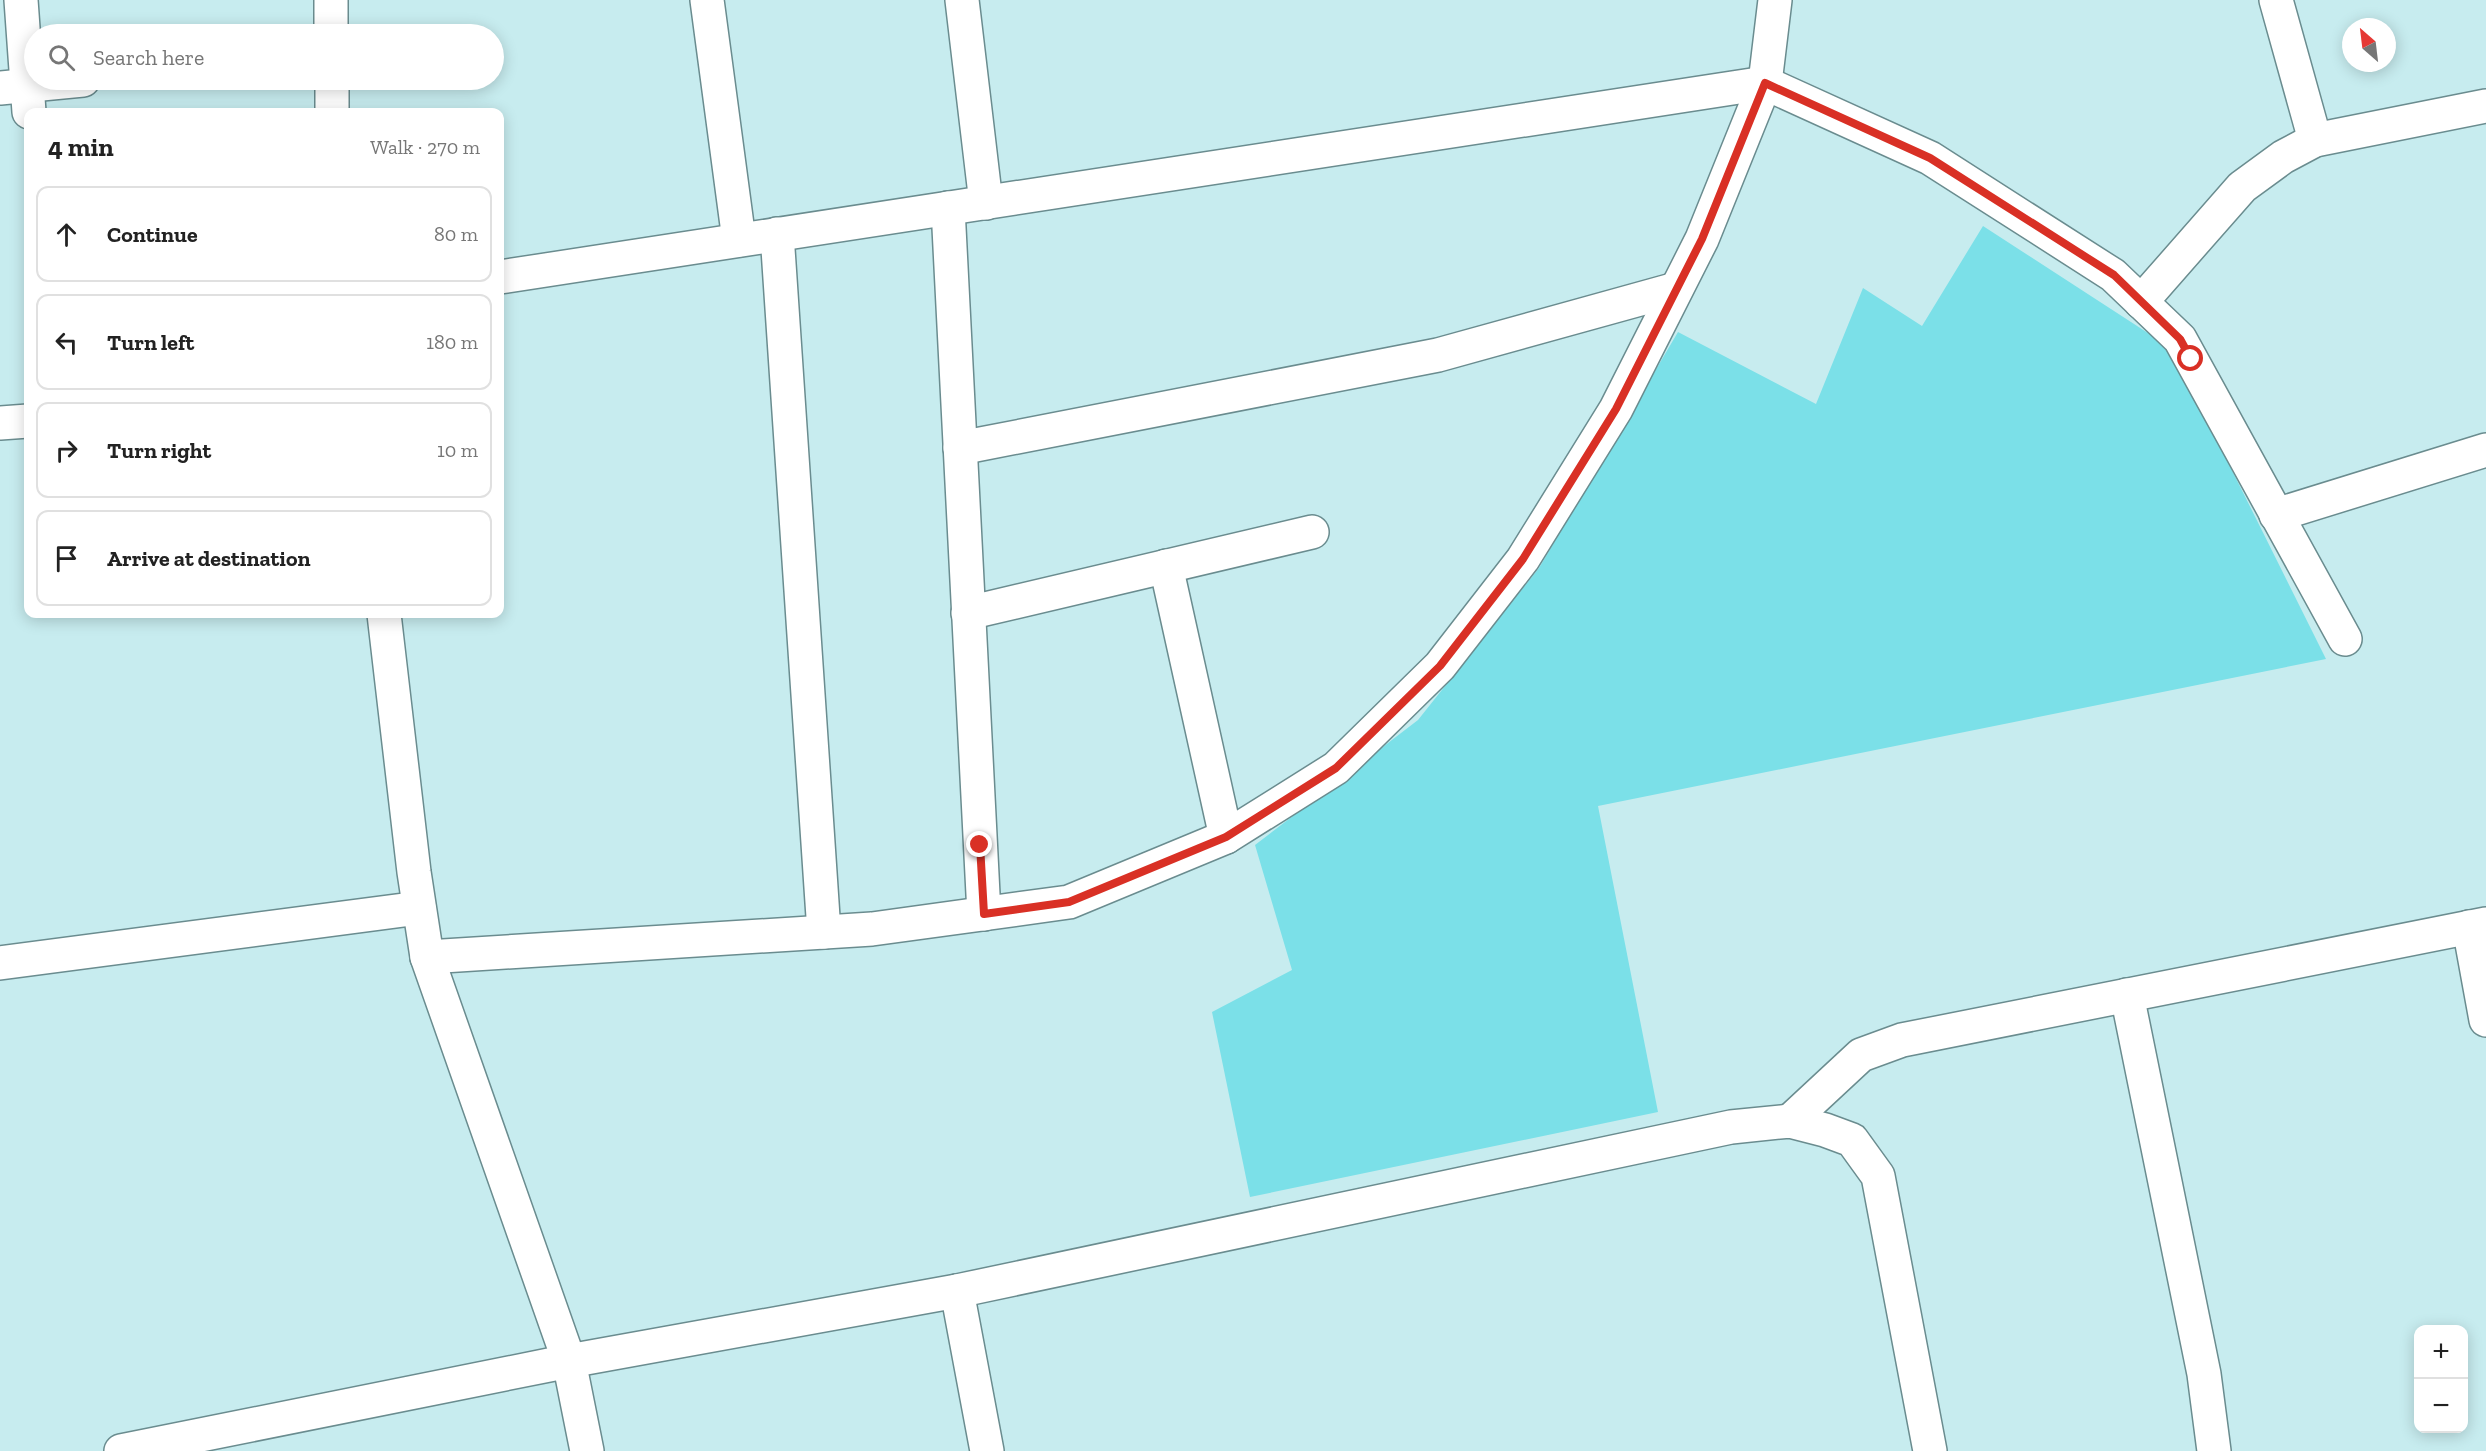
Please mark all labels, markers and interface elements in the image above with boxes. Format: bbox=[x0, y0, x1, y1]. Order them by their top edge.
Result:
north arrow bbox=[2342, 18, 2396, 72]
search box bbox=[24, 24, 504, 90]
icon: search bbox=[45, 41, 78, 74]
text: Search here bbox=[93, 44, 204, 71]
text: 4 min bbox=[48, 131, 114, 163]
text: Walk · 270 m bbox=[370, 135, 480, 159]
icon: ahead bbox=[50, 218, 83, 251]
text: Continue bbox=[107, 221, 198, 248]
text: 80 m bbox=[434, 222, 478, 246]
icon: left bbox=[50, 326, 83, 359]
text: Turn left bbox=[107, 329, 194, 356]
text: 180 m bbox=[426, 330, 478, 354]
route start bbox=[2177, 345, 2203, 371]
icon: right bbox=[50, 434, 83, 467]
text: Turn right bbox=[107, 437, 211, 464]
text: 10 m bbox=[437, 438, 478, 462]
icon: arrive bbox=[50, 542, 83, 575]
text: Arrive at destination bbox=[107, 545, 310, 572]
route end bbox=[966, 831, 992, 857]
map controls bbox=[2414, 1325, 2468, 1433]
button: + bbox=[2414, 1325, 2468, 1379]
button: − bbox=[2414, 1379, 2468, 1433]

